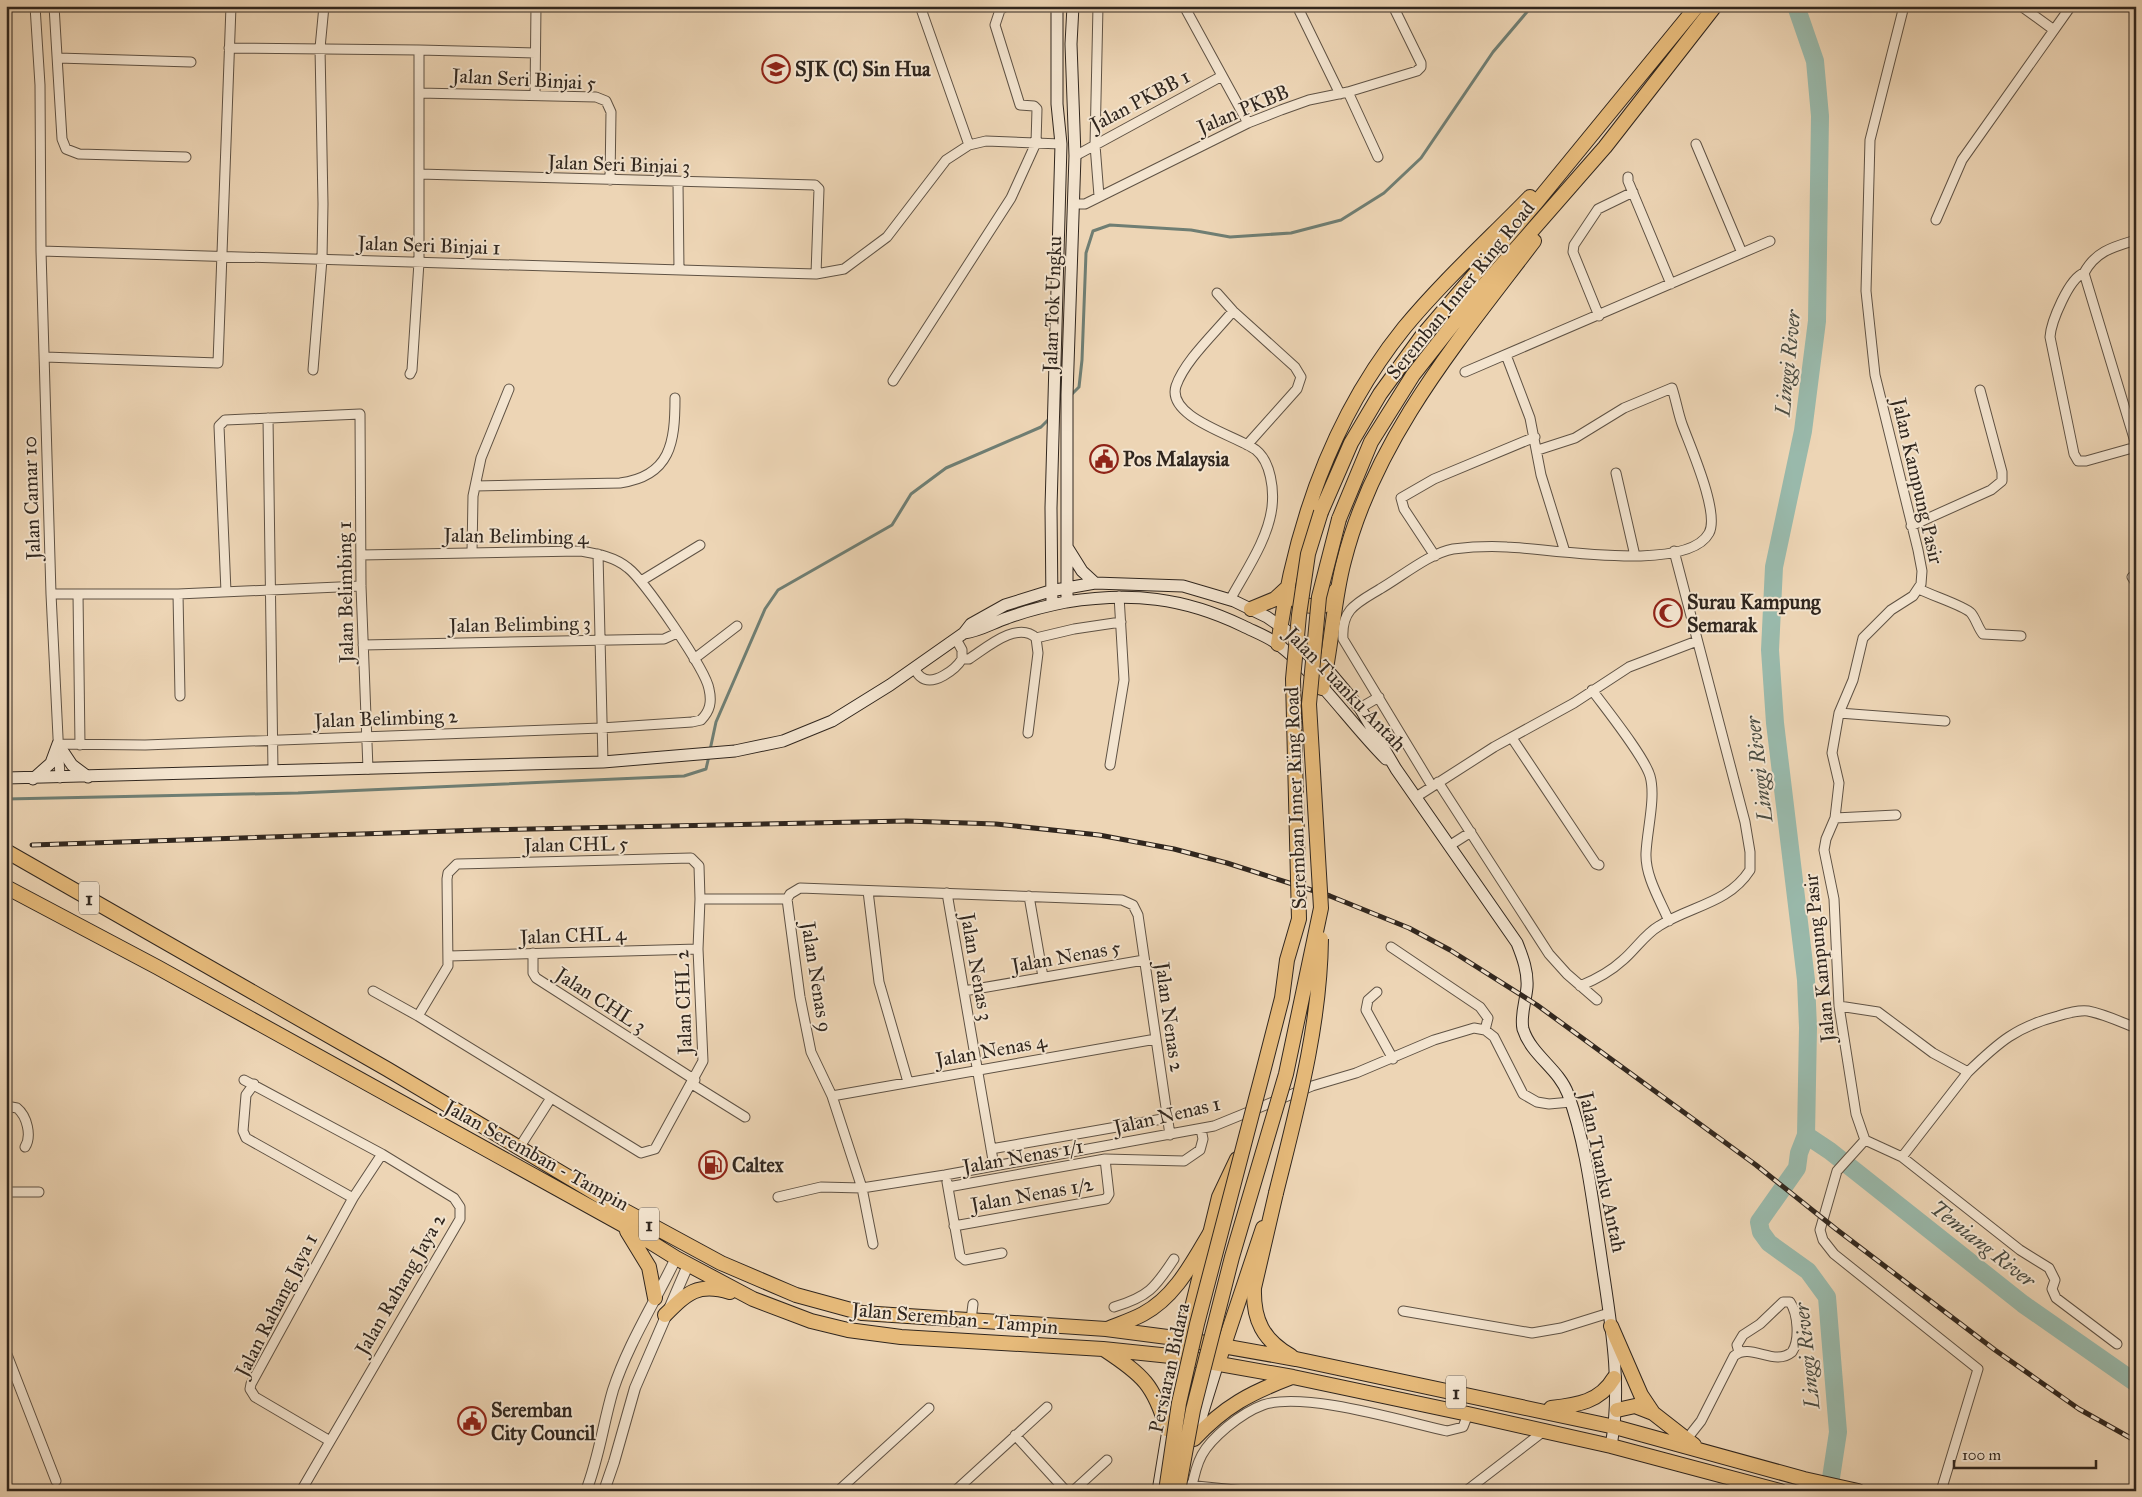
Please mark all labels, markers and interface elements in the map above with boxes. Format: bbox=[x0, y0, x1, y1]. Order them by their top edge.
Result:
school or university icon: SJK (C) Sin Hua bbox=[761, 54, 791, 84]
place label: SJK (C) Sin Hua bbox=[795, 57, 931, 83]
street label: Jalan Seri Binjai 5 bbox=[449, 63, 597, 96]
street label: Jalan PKBB 1 bbox=[1084, 64, 1194, 138]
street label: Jalan PKBB bbox=[1192, 79, 1293, 141]
street label: Jalan Seri Binjai 3 bbox=[545, 149, 691, 179]
street label: Seremban Inner Ring Road bbox=[1381, 196, 1540, 385]
street label: Jalan Seri Binjai 1 bbox=[355, 230, 501, 260]
street label: Jalan Tok Ungku bbox=[1038, 235, 1067, 375]
water label: Linggi River bbox=[1769, 307, 1807, 418]
street label: Jalan Kampung Pasir bbox=[1886, 394, 1949, 567]
street label: Jalan Camar 10 bbox=[17, 436, 46, 562]
public building icon: Pos Malaysia bbox=[1089, 444, 1119, 474]
place label: Pos Malaysia bbox=[1123, 447, 1230, 472]
street label: Jalan Belimbing 1 bbox=[332, 521, 359, 665]
street label: Jalan Belimbing 4 bbox=[441, 523, 590, 550]
place label: Surau Kampung Semarak bbox=[1687, 590, 1821, 637]
mosque icon: Surau Kampung Semarak bbox=[1653, 598, 1683, 628]
street label: Jalan Belimbing 3 bbox=[447, 611, 591, 638]
street label: Jalan Tuanku Antah bbox=[1278, 620, 1411, 757]
street label: Seremban Inner Ring Road bbox=[1279, 686, 1312, 910]
street label: Jalan Belimbing 2 bbox=[312, 703, 458, 734]
water label: Linggi River bbox=[1739, 713, 1779, 824]
street label: Jalan CHL 5 bbox=[522, 831, 628, 858]
street label: Jalan Kampung Pasir bbox=[1798, 872, 1841, 1045]
road number: 1 bbox=[79, 881, 99, 914]
street label: Jalan Nenas 3 bbox=[954, 909, 998, 1023]
street label: Jalan Nenas 9 bbox=[795, 918, 838, 1034]
street label: Jalan CHL 4 bbox=[518, 921, 627, 950]
street label: Jalan Nenas 5 bbox=[1008, 935, 1123, 979]
street label: Jalan CHL 2 bbox=[669, 949, 698, 1057]
street label: Jalan Nenas 2 bbox=[1149, 959, 1190, 1074]
street label: Jalan CHL 3 bbox=[549, 961, 651, 1039]
street label: Jalan Nenas 4 bbox=[932, 1028, 1049, 1073]
street label: Jalan Tuanku Antah bbox=[1573, 1088, 1632, 1255]
street label: Jalan Nenas 1 bbox=[1109, 1091, 1223, 1140]
street label: Jalan Seremban - Tampin bbox=[438, 1093, 634, 1217]
street label: Jalan Nenas 1/1 bbox=[959, 1134, 1085, 1180]
fuel station icon: Caltex bbox=[698, 1150, 728, 1180]
place label: Caltex bbox=[732, 1153, 785, 1177]
street label: Jalan Nenas 1/2 bbox=[967, 1171, 1095, 1218]
water label: Temiang River bbox=[1925, 1195, 2042, 1294]
road number: 1 bbox=[639, 1208, 659, 1240]
street label: Jalan Rahang Jaya 2 bbox=[349, 1209, 451, 1361]
street label: Jalan Rahang Jaya 1 bbox=[229, 1229, 323, 1383]
street label: Jalan Seremban - Tampin bbox=[849, 1297, 1059, 1340]
street label: Persiaran Bidara bbox=[1144, 1300, 1195, 1435]
water label: Linggi River bbox=[1788, 1300, 1826, 1411]
road number: 1 bbox=[1446, 1375, 1466, 1408]
place label: Seremban City Council bbox=[491, 1398, 596, 1446]
public building icon: Seremban City Council bbox=[457, 1406, 487, 1436]
scale bar bbox=[1954, 1437, 2097, 1469]
text: 100 m bbox=[1962, 1446, 2002, 1464]

